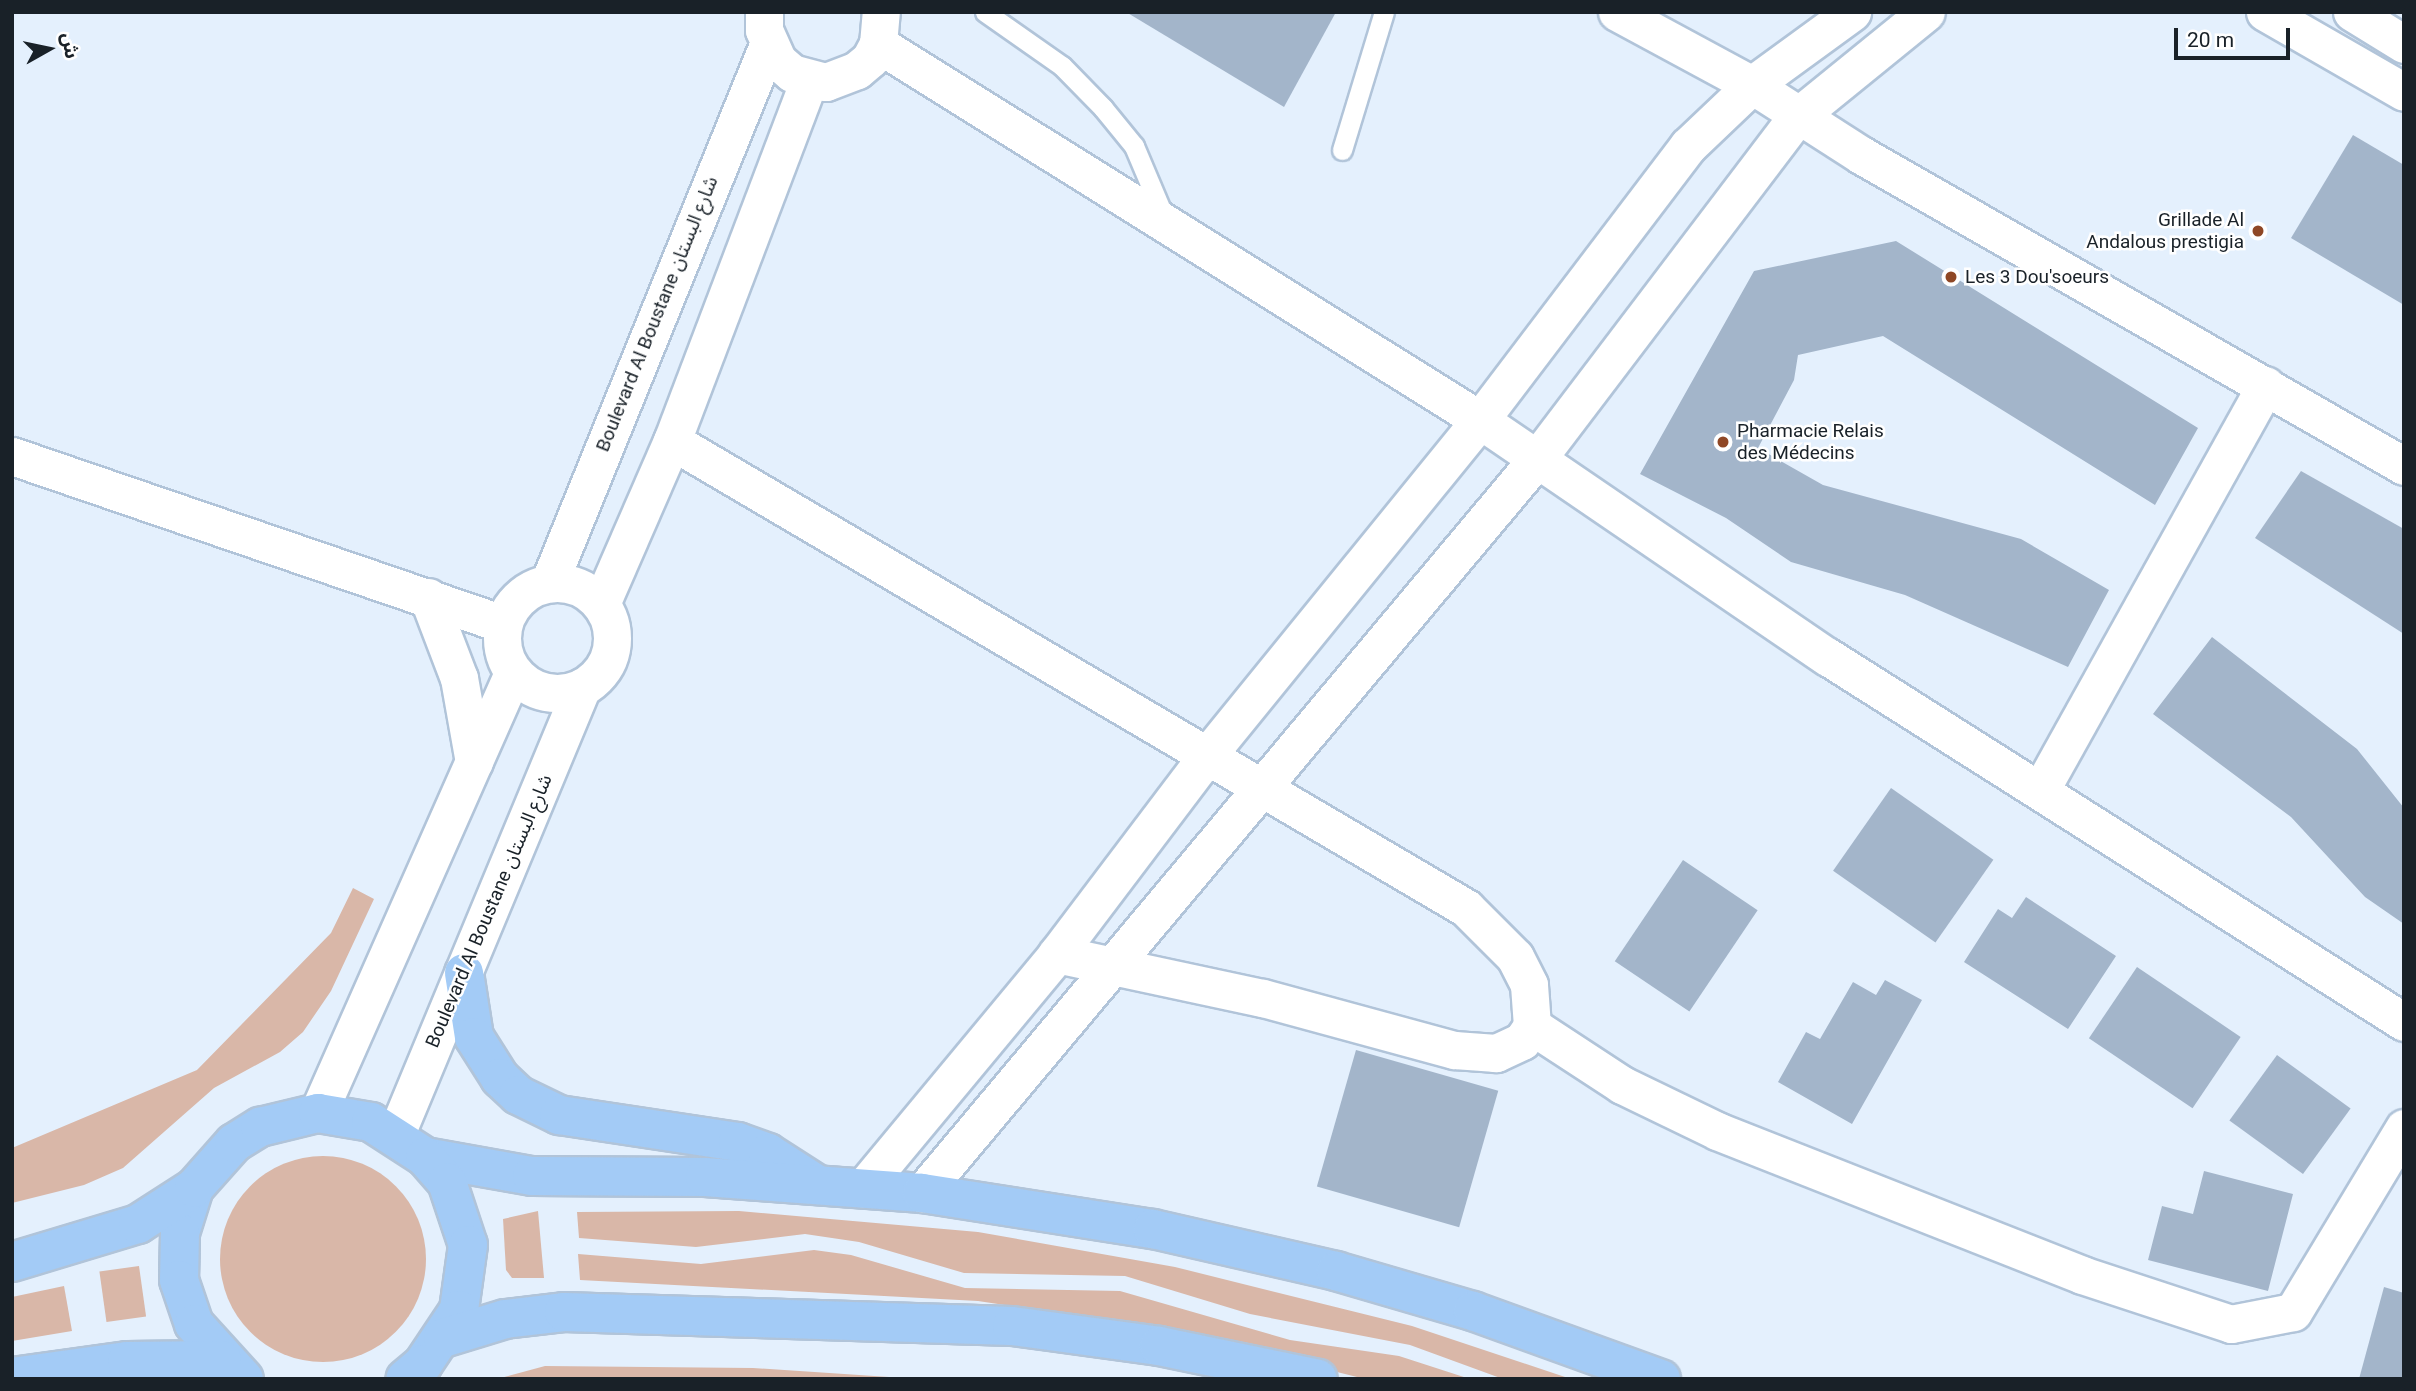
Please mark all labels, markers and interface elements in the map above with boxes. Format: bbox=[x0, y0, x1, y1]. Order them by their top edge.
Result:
north arrow bbox=[14, 14, 84, 84]
scale bar bbox=[2178, 14, 2294, 58]
text: 20 m bbox=[2187, 28, 2234, 52]
text: ش bbox=[57, 31, 84, 60]
street label: Boulevard Al Boustane شارع البستان bbox=[591, 173, 723, 455]
place label: Grillade Al Andalous prestigia bbox=[2086, 209, 2244, 253]
marker: Grillade Al Andalous prestigia bbox=[2250, 223, 2266, 239]
place label: Les 3 Dou'soeurs bbox=[1965, 266, 2109, 288]
marker: Les 3 Dou'soeurs bbox=[1943, 269, 1959, 285]
place label: Pharmacie Relais des Médecins bbox=[1737, 420, 1884, 464]
marker: Pharmacie Relais des Médecins bbox=[1715, 434, 1731, 450]
street label: Boulevard Al Boustane شارع البستان bbox=[421, 771, 557, 1051]

